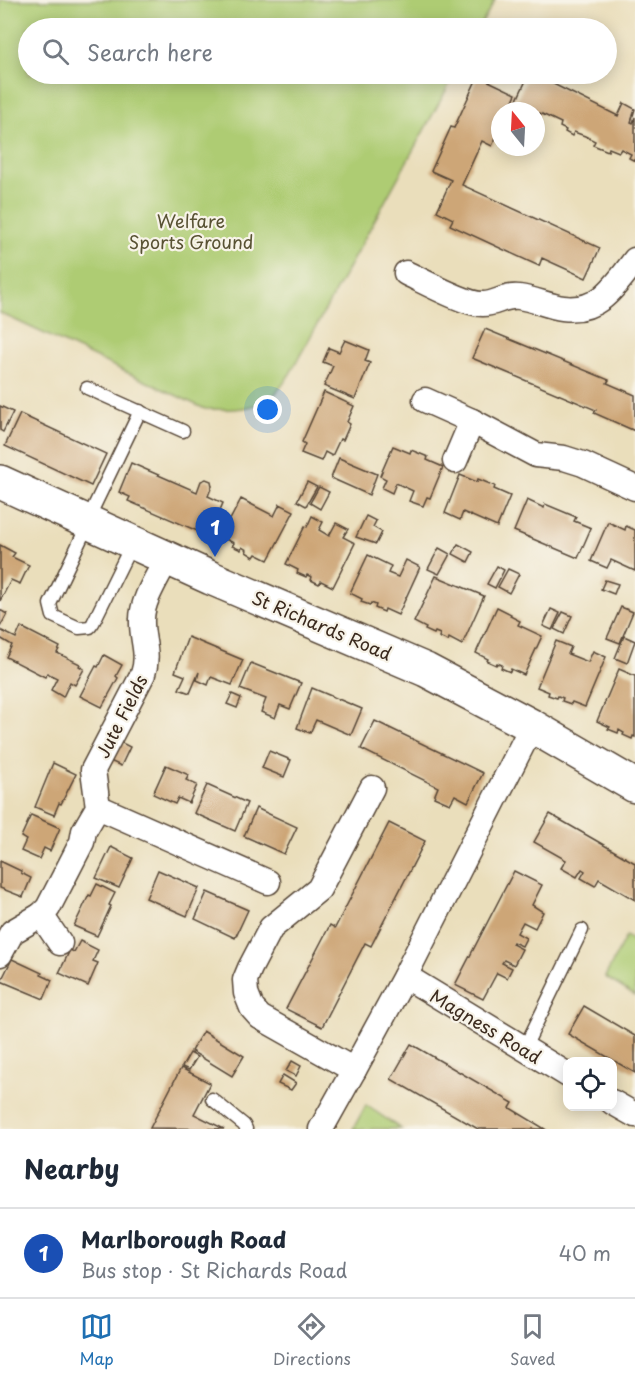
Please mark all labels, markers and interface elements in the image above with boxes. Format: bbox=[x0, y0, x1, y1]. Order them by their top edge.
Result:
search box bbox=[18, 18, 617, 84]
icon: search bbox=[39, 35, 72, 68]
text: Search here bbox=[87, 35, 213, 68]
north arrow bbox=[491, 102, 545, 156]
park label: Welfare Sports Ground bbox=[129, 207, 253, 255]
your location bbox=[253, 395, 282, 424]
pin: 1 bbox=[196, 508, 234, 557]
street label: St Richards Road bbox=[248, 583, 396, 667]
street label: Jute Fields bbox=[88, 670, 154, 762]
street label: Magness Road bbox=[425, 982, 547, 1070]
map controls bbox=[563, 1057, 617, 1111]
button: locate bbox=[563, 1057, 617, 1111]
text: Nearby bbox=[24, 1149, 119, 1188]
text: Marlborough Road bbox=[81, 1222, 286, 1255]
text: 1 bbox=[39, 1238, 48, 1268]
text: 40 m bbox=[559, 1238, 611, 1268]
text: Bus stop · St Richards Road bbox=[81, 1255, 347, 1285]
tab: Map bbox=[80, 1310, 114, 1370]
tab: Directions bbox=[273, 1310, 351, 1370]
tab: Saved bbox=[510, 1310, 555, 1370]

